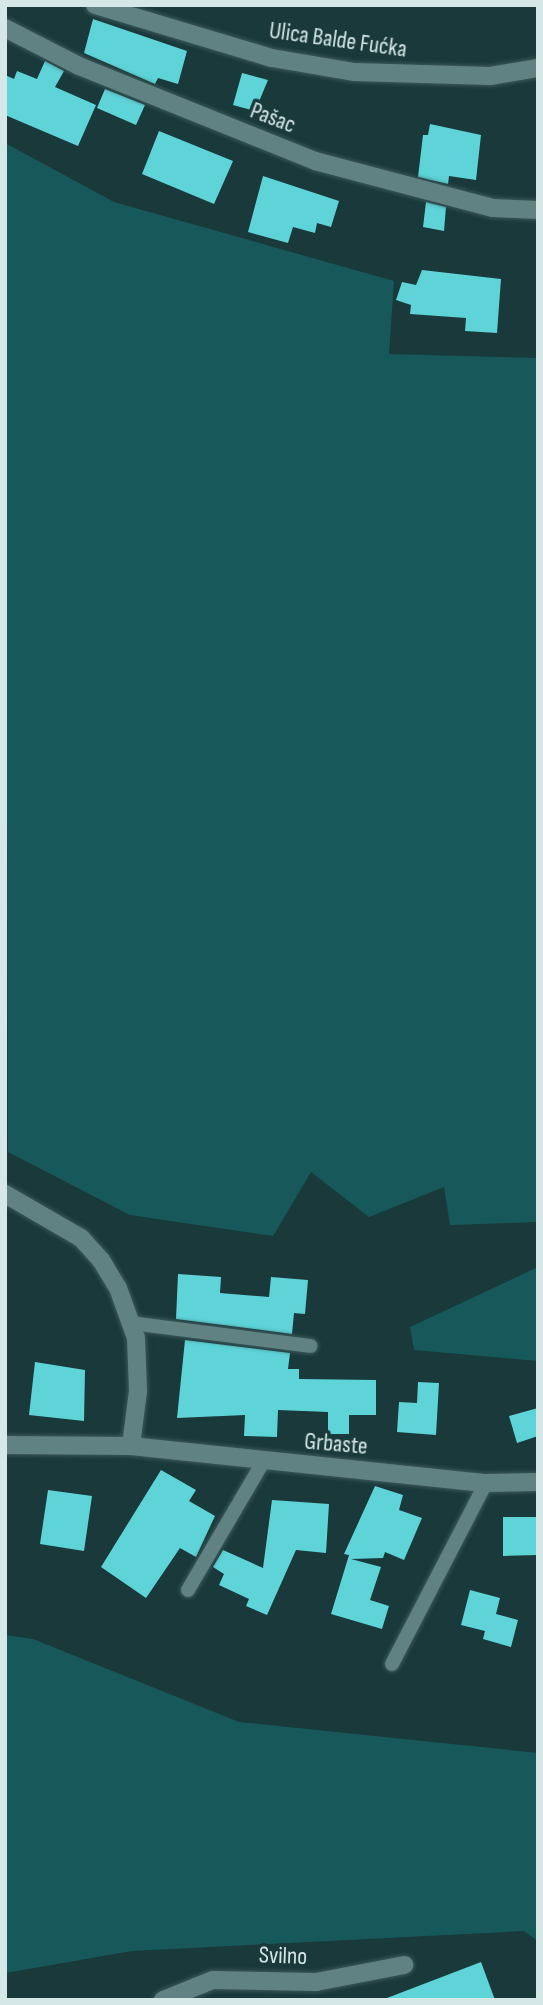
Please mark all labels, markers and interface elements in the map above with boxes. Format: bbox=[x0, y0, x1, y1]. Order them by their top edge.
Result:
street label: Ulica Balde Fućka bbox=[267, 16, 409, 64]
street label: Pašac bbox=[246, 96, 300, 140]
street label: Grbaste bbox=[303, 1427, 369, 1461]
street label: Svilno bbox=[258, 1941, 308, 1971]

